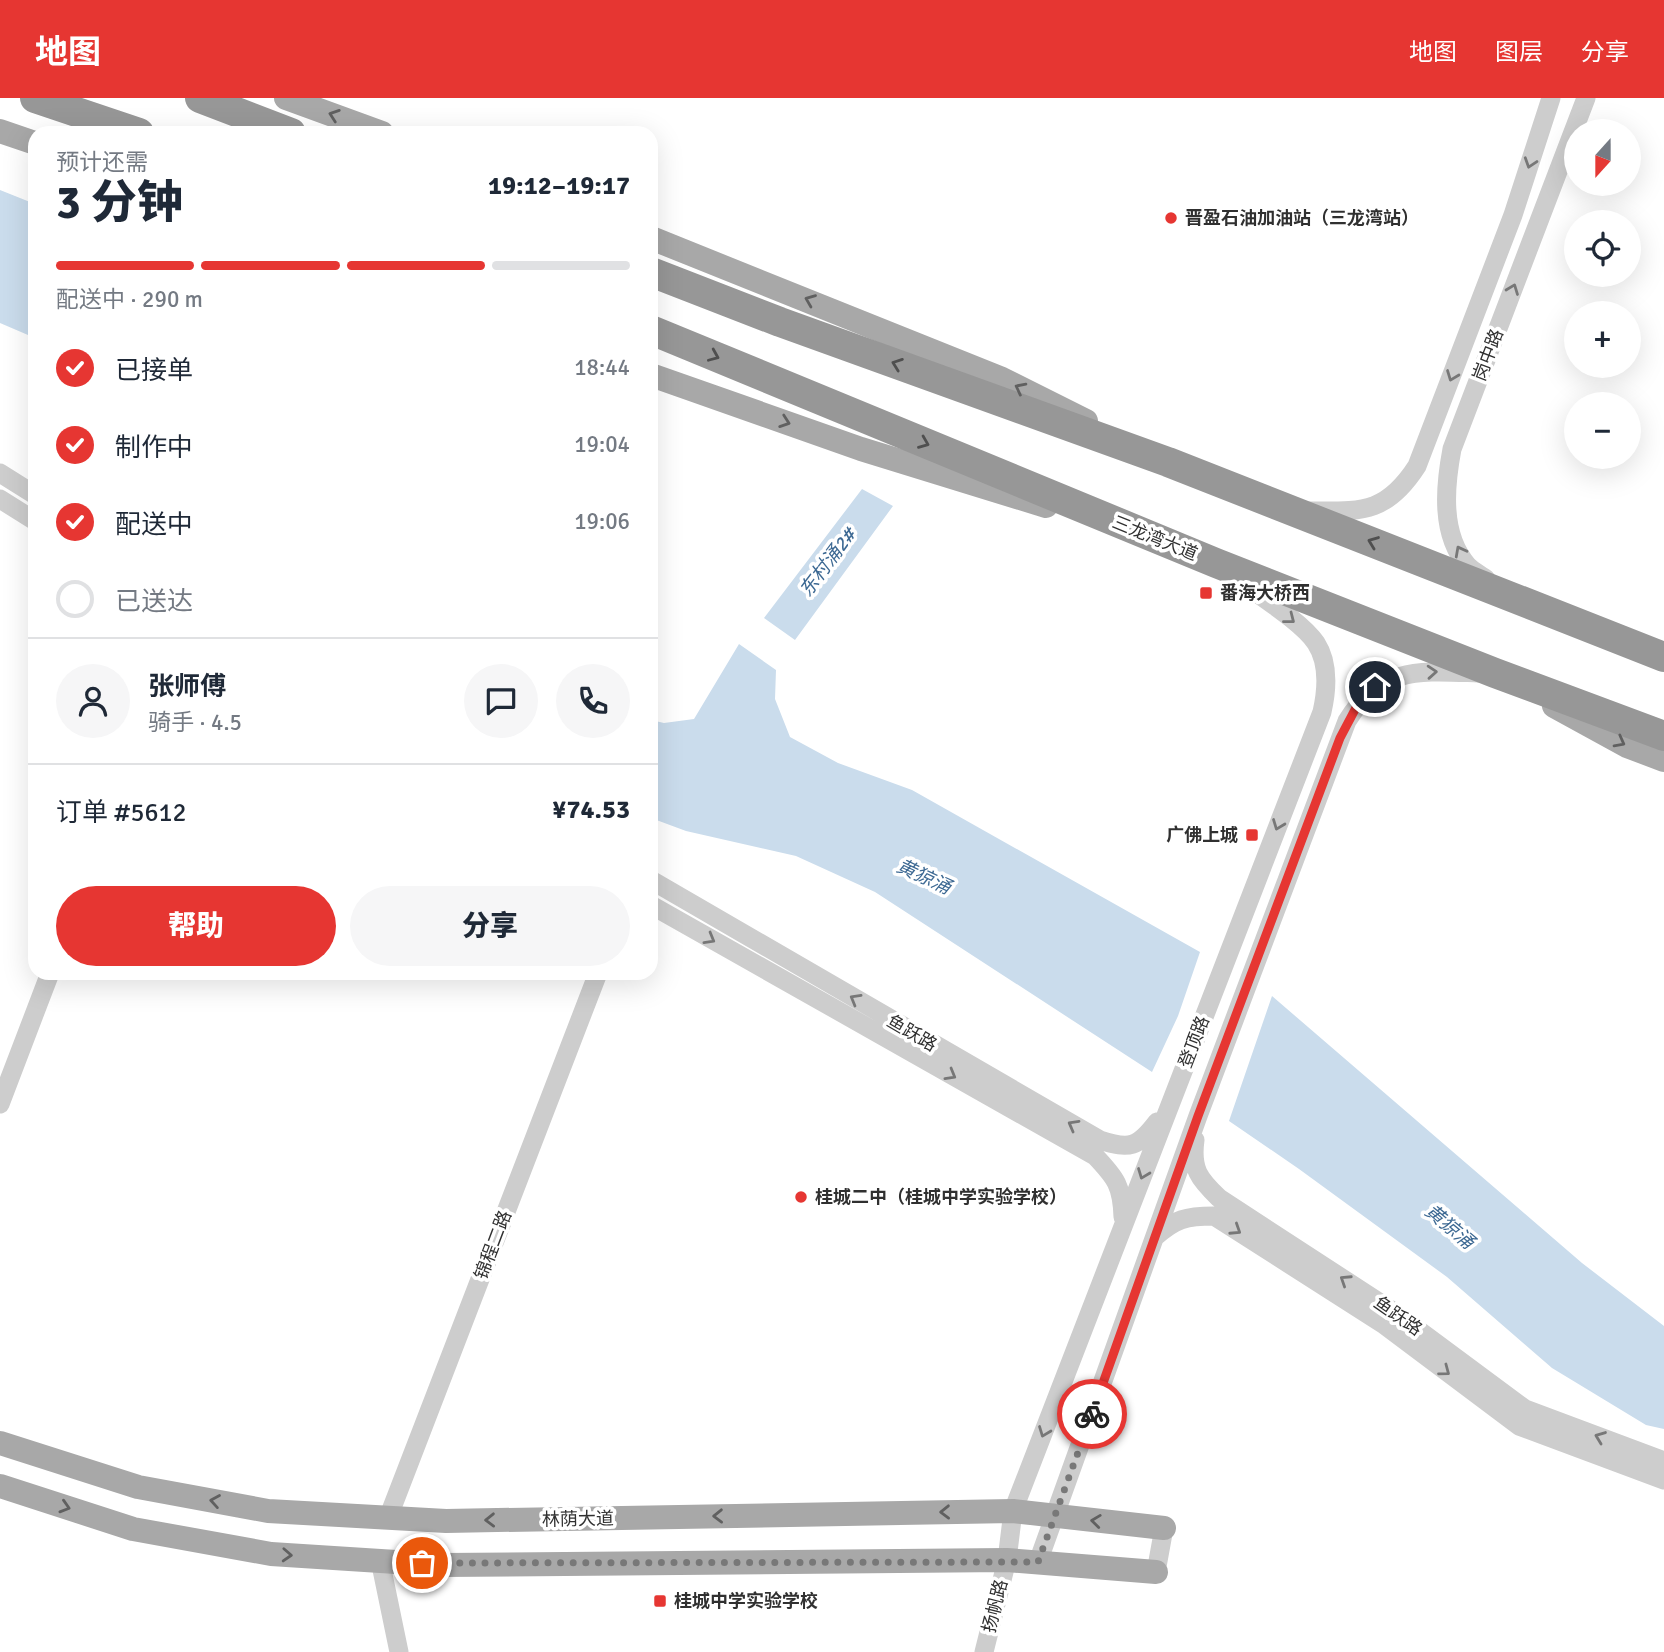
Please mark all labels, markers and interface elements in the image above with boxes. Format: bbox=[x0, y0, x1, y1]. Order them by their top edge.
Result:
text: 地图 bbox=[35, 32, 101, 73]
text: 地图 bbox=[1409, 37, 1457, 67]
text: 图层 bbox=[1495, 37, 1543, 67]
text: 分享 bbox=[1581, 37, 1629, 67]
one-way arrow bbox=[328, 109, 340, 123]
north arrow bbox=[1564, 119, 1642, 196]
map controls bbox=[1564, 119, 1641, 469]
text: 预计还需 bbox=[56, 148, 148, 177]
one-way arrow bbox=[1524, 156, 1538, 169]
text: 19:12–19:17 bbox=[488, 170, 630, 202]
text: 3 分钟 bbox=[56, 175, 183, 231]
place label: 晋盈石油加油站（三龙湾站） bbox=[1185, 207, 1419, 229]
marker: 晋盈石油加油站（三龙湾站） bbox=[1163, 210, 1179, 226]
button: locate bbox=[1564, 210, 1641, 287]
one-way arrow bbox=[1505, 284, 1519, 296]
text: 配送中 · 290 m bbox=[56, 285, 203, 314]
one-way arrow bbox=[804, 294, 817, 308]
button: + bbox=[1564, 301, 1641, 378]
street label: 岗中路 bbox=[1468, 326, 1508, 384]
one-way arrow bbox=[707, 348, 719, 362]
icon: check bbox=[56, 349, 94, 387]
text: 18:44 bbox=[574, 353, 630, 382]
text: 已接单 bbox=[115, 355, 193, 387]
one-way arrow bbox=[891, 358, 903, 372]
one-way arrow bbox=[1446, 370, 1460, 382]
one-way arrow bbox=[1015, 382, 1027, 396]
button: − bbox=[1564, 392, 1641, 469]
one-way arrow bbox=[778, 414, 790, 428]
icon: check bbox=[56, 426, 94, 464]
text: 19:04 bbox=[574, 430, 630, 459]
text: 制作中 bbox=[115, 432, 193, 464]
one-way arrow bbox=[917, 435, 929, 449]
icon: check bbox=[56, 503, 94, 541]
text: 19:06 bbox=[574, 507, 630, 536]
text: 配送中 bbox=[115, 509, 193, 541]
street label: 三龙湾大道 bbox=[1109, 511, 1201, 565]
water label: 东村涌2# bbox=[794, 521, 863, 602]
one-way arrow bbox=[1367, 536, 1379, 550]
one-way arrow bbox=[1455, 546, 1468, 559]
place label: 番海大桥西 bbox=[1220, 582, 1310, 604]
marker: 番海大桥西 bbox=[1198, 585, 1214, 601]
text: 已送达 bbox=[115, 586, 193, 618]
one-way arrow bbox=[1283, 611, 1295, 624]
pin bbox=[1345, 657, 1405, 717]
button: person bbox=[56, 664, 130, 738]
button: chat bbox=[464, 664, 538, 738]
button: phone bbox=[556, 664, 630, 738]
one-way arrow bbox=[1427, 665, 1438, 680]
icon: home bbox=[1356, 668, 1394, 706]
text: 张师傅 bbox=[148, 671, 226, 703]
text: 骑手 · 4.5 bbox=[148, 708, 242, 737]
one-way arrow bbox=[1612, 733, 1625, 747]
text: ¥74.53 bbox=[552, 794, 630, 826]
text: 订单 #5612 bbox=[56, 797, 187, 829]
one-way arrow bbox=[1273, 819, 1287, 831]
place label: 广佛上城 bbox=[1166, 824, 1238, 846]
marker: 广佛上城 bbox=[1244, 827, 1260, 843]
water label: 黄猄涌 bbox=[893, 854, 956, 901]
button: 帮助 bbox=[56, 886, 336, 966]
button: 分享 bbox=[350, 886, 630, 966]
one-way arrow bbox=[703, 931, 716, 944]
one-way arrow bbox=[849, 995, 862, 1008]
street label: 鱼跃路 bbox=[883, 1010, 941, 1056]
street label: 登顶路 bbox=[1174, 1013, 1214, 1071]
one-way arrow bbox=[944, 1067, 956, 1080]
one-way arrow bbox=[1068, 1120, 1080, 1133]
one-way arrow bbox=[1137, 1168, 1151, 1180]
place label: 桂城二中（桂城中学实验学校） bbox=[815, 1186, 1067, 1208]
marker: 桂城二中（桂城中学实验学校） bbox=[793, 1189, 809, 1205]
water label: 黄猄涌 bbox=[1420, 1199, 1480, 1256]
street label: 锦程二路 bbox=[470, 1207, 516, 1283]
one-way arrow bbox=[1228, 1222, 1241, 1235]
one-way arrow bbox=[1340, 1276, 1353, 1289]
street label: 鱼跃路 bbox=[1370, 1292, 1426, 1340]
one-way arrow bbox=[1437, 1362, 1450, 1375]
courier bbox=[1057, 1379, 1127, 1449]
icon: bike bbox=[1073, 1395, 1111, 1433]
one-way arrow bbox=[1038, 1426, 1052, 1438]
one-way arrow bbox=[1594, 1432, 1606, 1446]
one-way arrow bbox=[209, 1494, 221, 1509]
one-way arrow bbox=[58, 1499, 71, 1513]
one-way arrow bbox=[940, 1504, 950, 1520]
street label: 林荫大道 bbox=[542, 1507, 614, 1531]
one-way arrow bbox=[712, 1508, 723, 1524]
one-way arrow bbox=[485, 1513, 496, 1528]
one-way arrow bbox=[1090, 1513, 1102, 1528]
pin bbox=[392, 1533, 452, 1593]
icon: bag bbox=[403, 1544, 441, 1582]
one-way arrow bbox=[282, 1547, 293, 1562]
street label: 扬帆路 bbox=[978, 1577, 1012, 1635]
place label: 桂城中学实验学校 bbox=[674, 1590, 818, 1612]
marker: 桂城中学实验学校 bbox=[652, 1593, 668, 1609]

